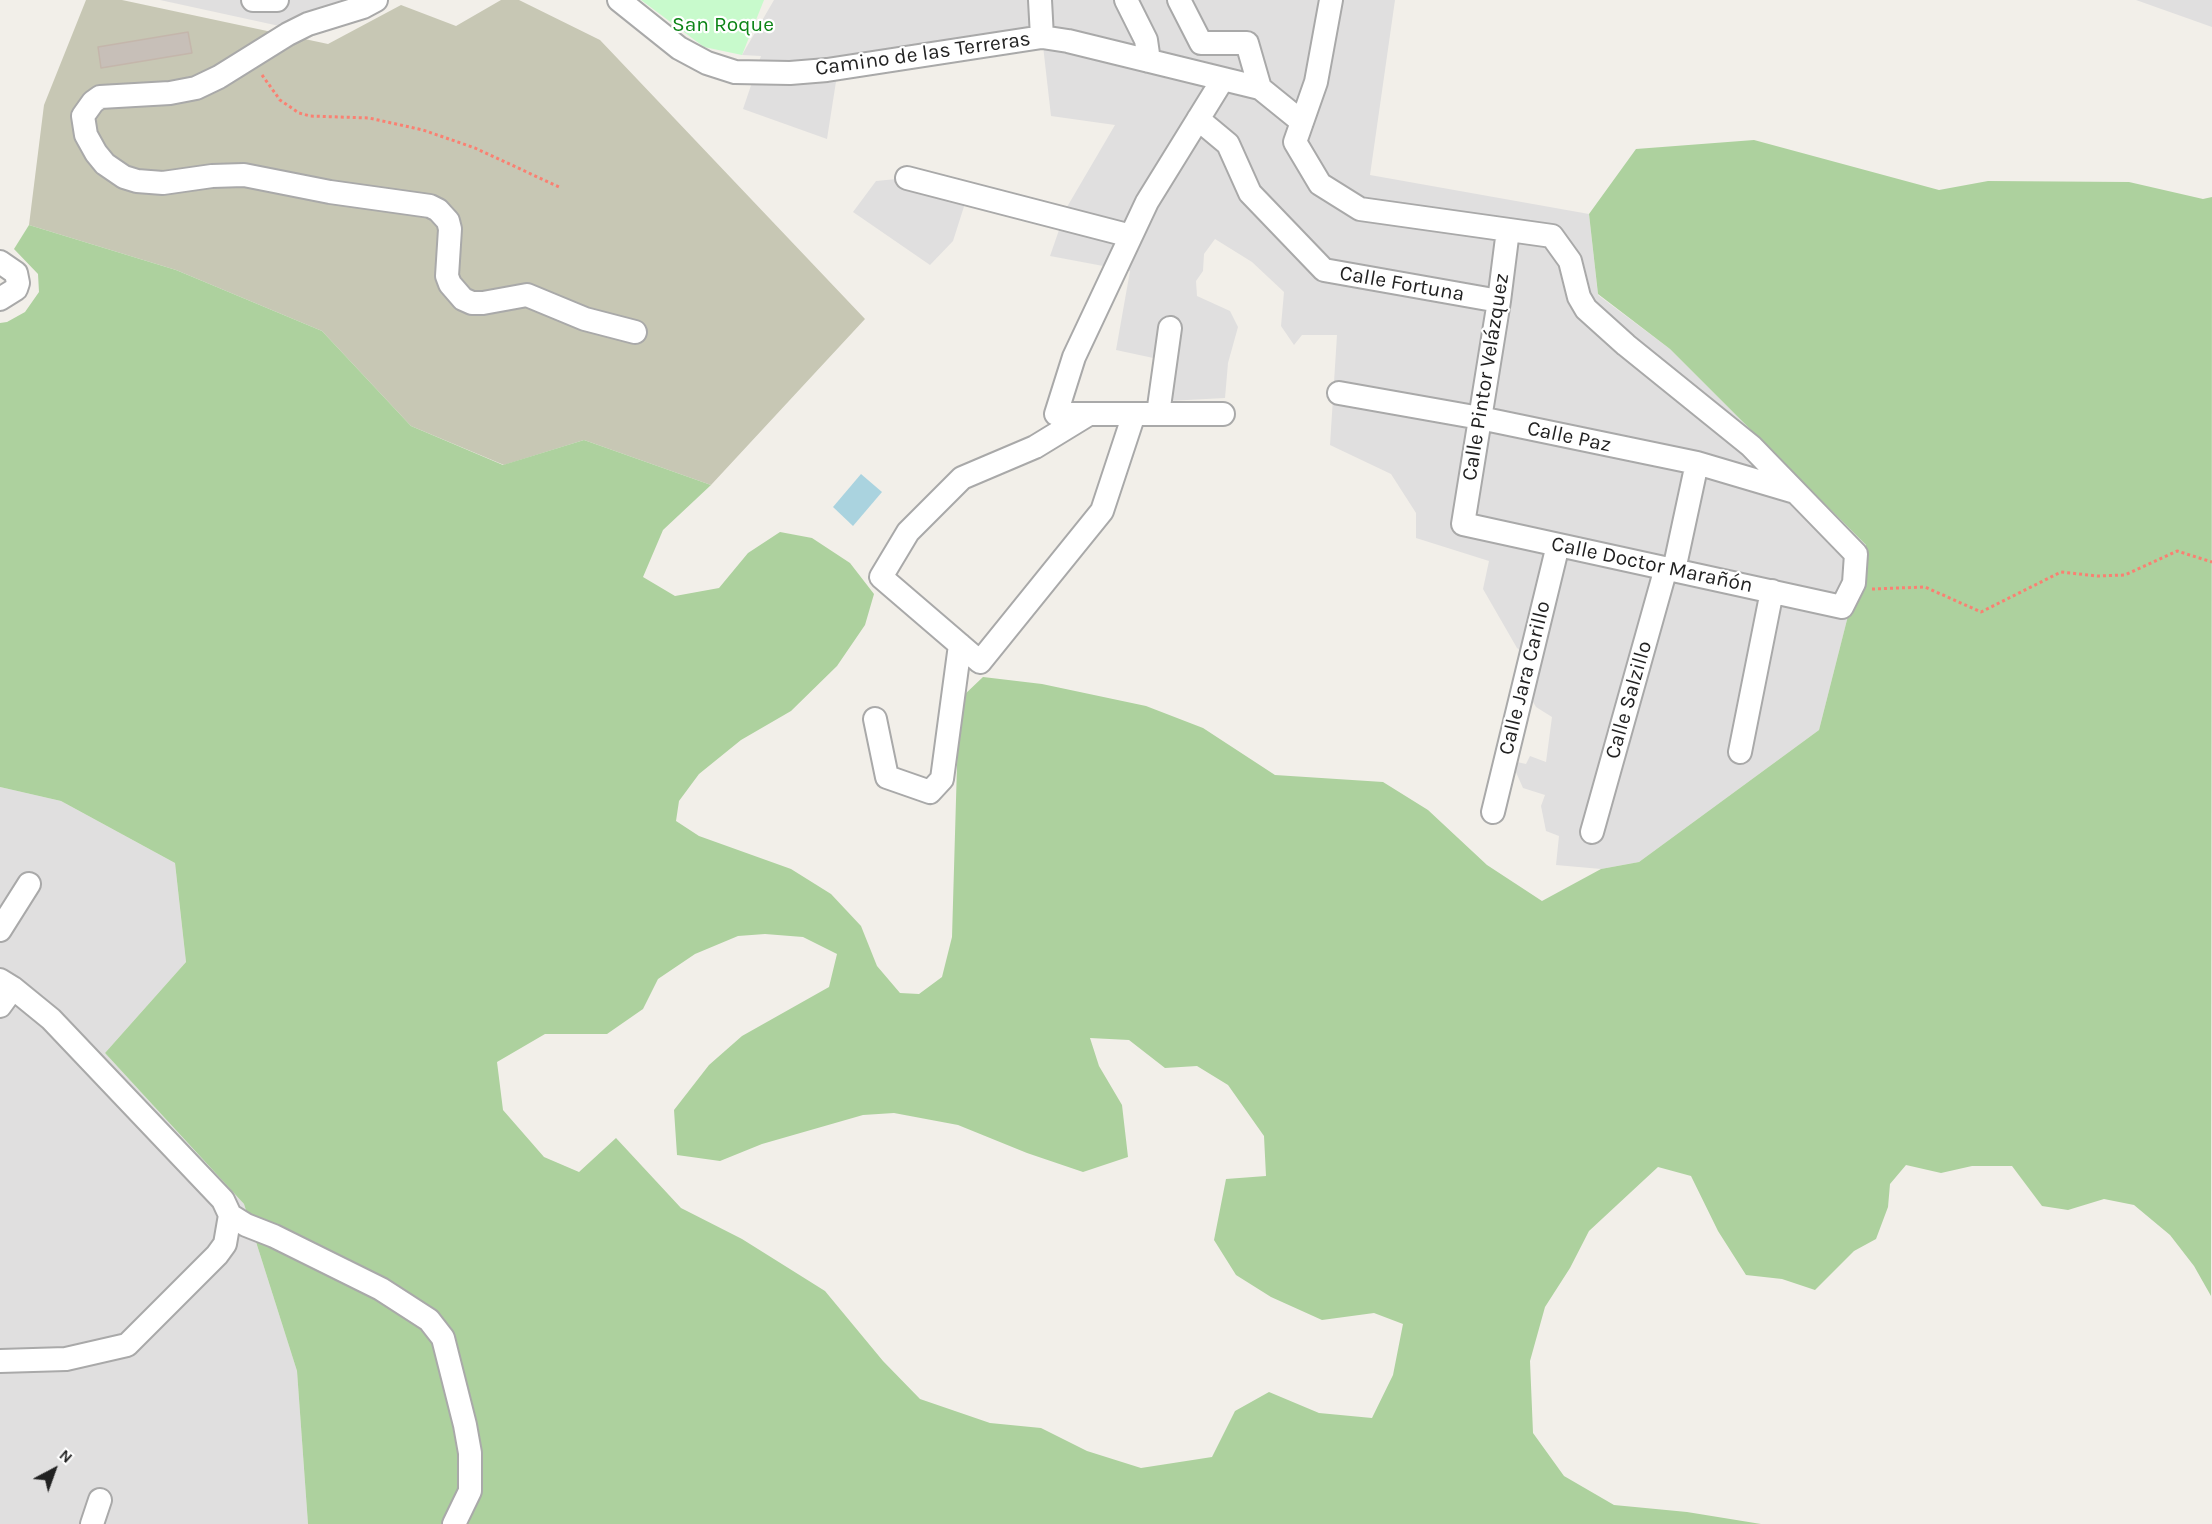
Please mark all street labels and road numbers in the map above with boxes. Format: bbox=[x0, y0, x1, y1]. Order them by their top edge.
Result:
street label: Camino de las Terreras bbox=[814, 26, 1032, 82]
street label: Calle Fortuna bbox=[1338, 261, 1466, 307]
street label: Calle Pintor Velázquez bbox=[1457, 272, 1515, 482]
street label: Calle Paz bbox=[1525, 416, 1613, 458]
street label: Calle Doctor Marañón bbox=[1549, 531, 1755, 599]
street label: Calle Jara Carillo bbox=[1494, 598, 1556, 758]
street label: Calle Salzillo bbox=[1600, 638, 1658, 762]

